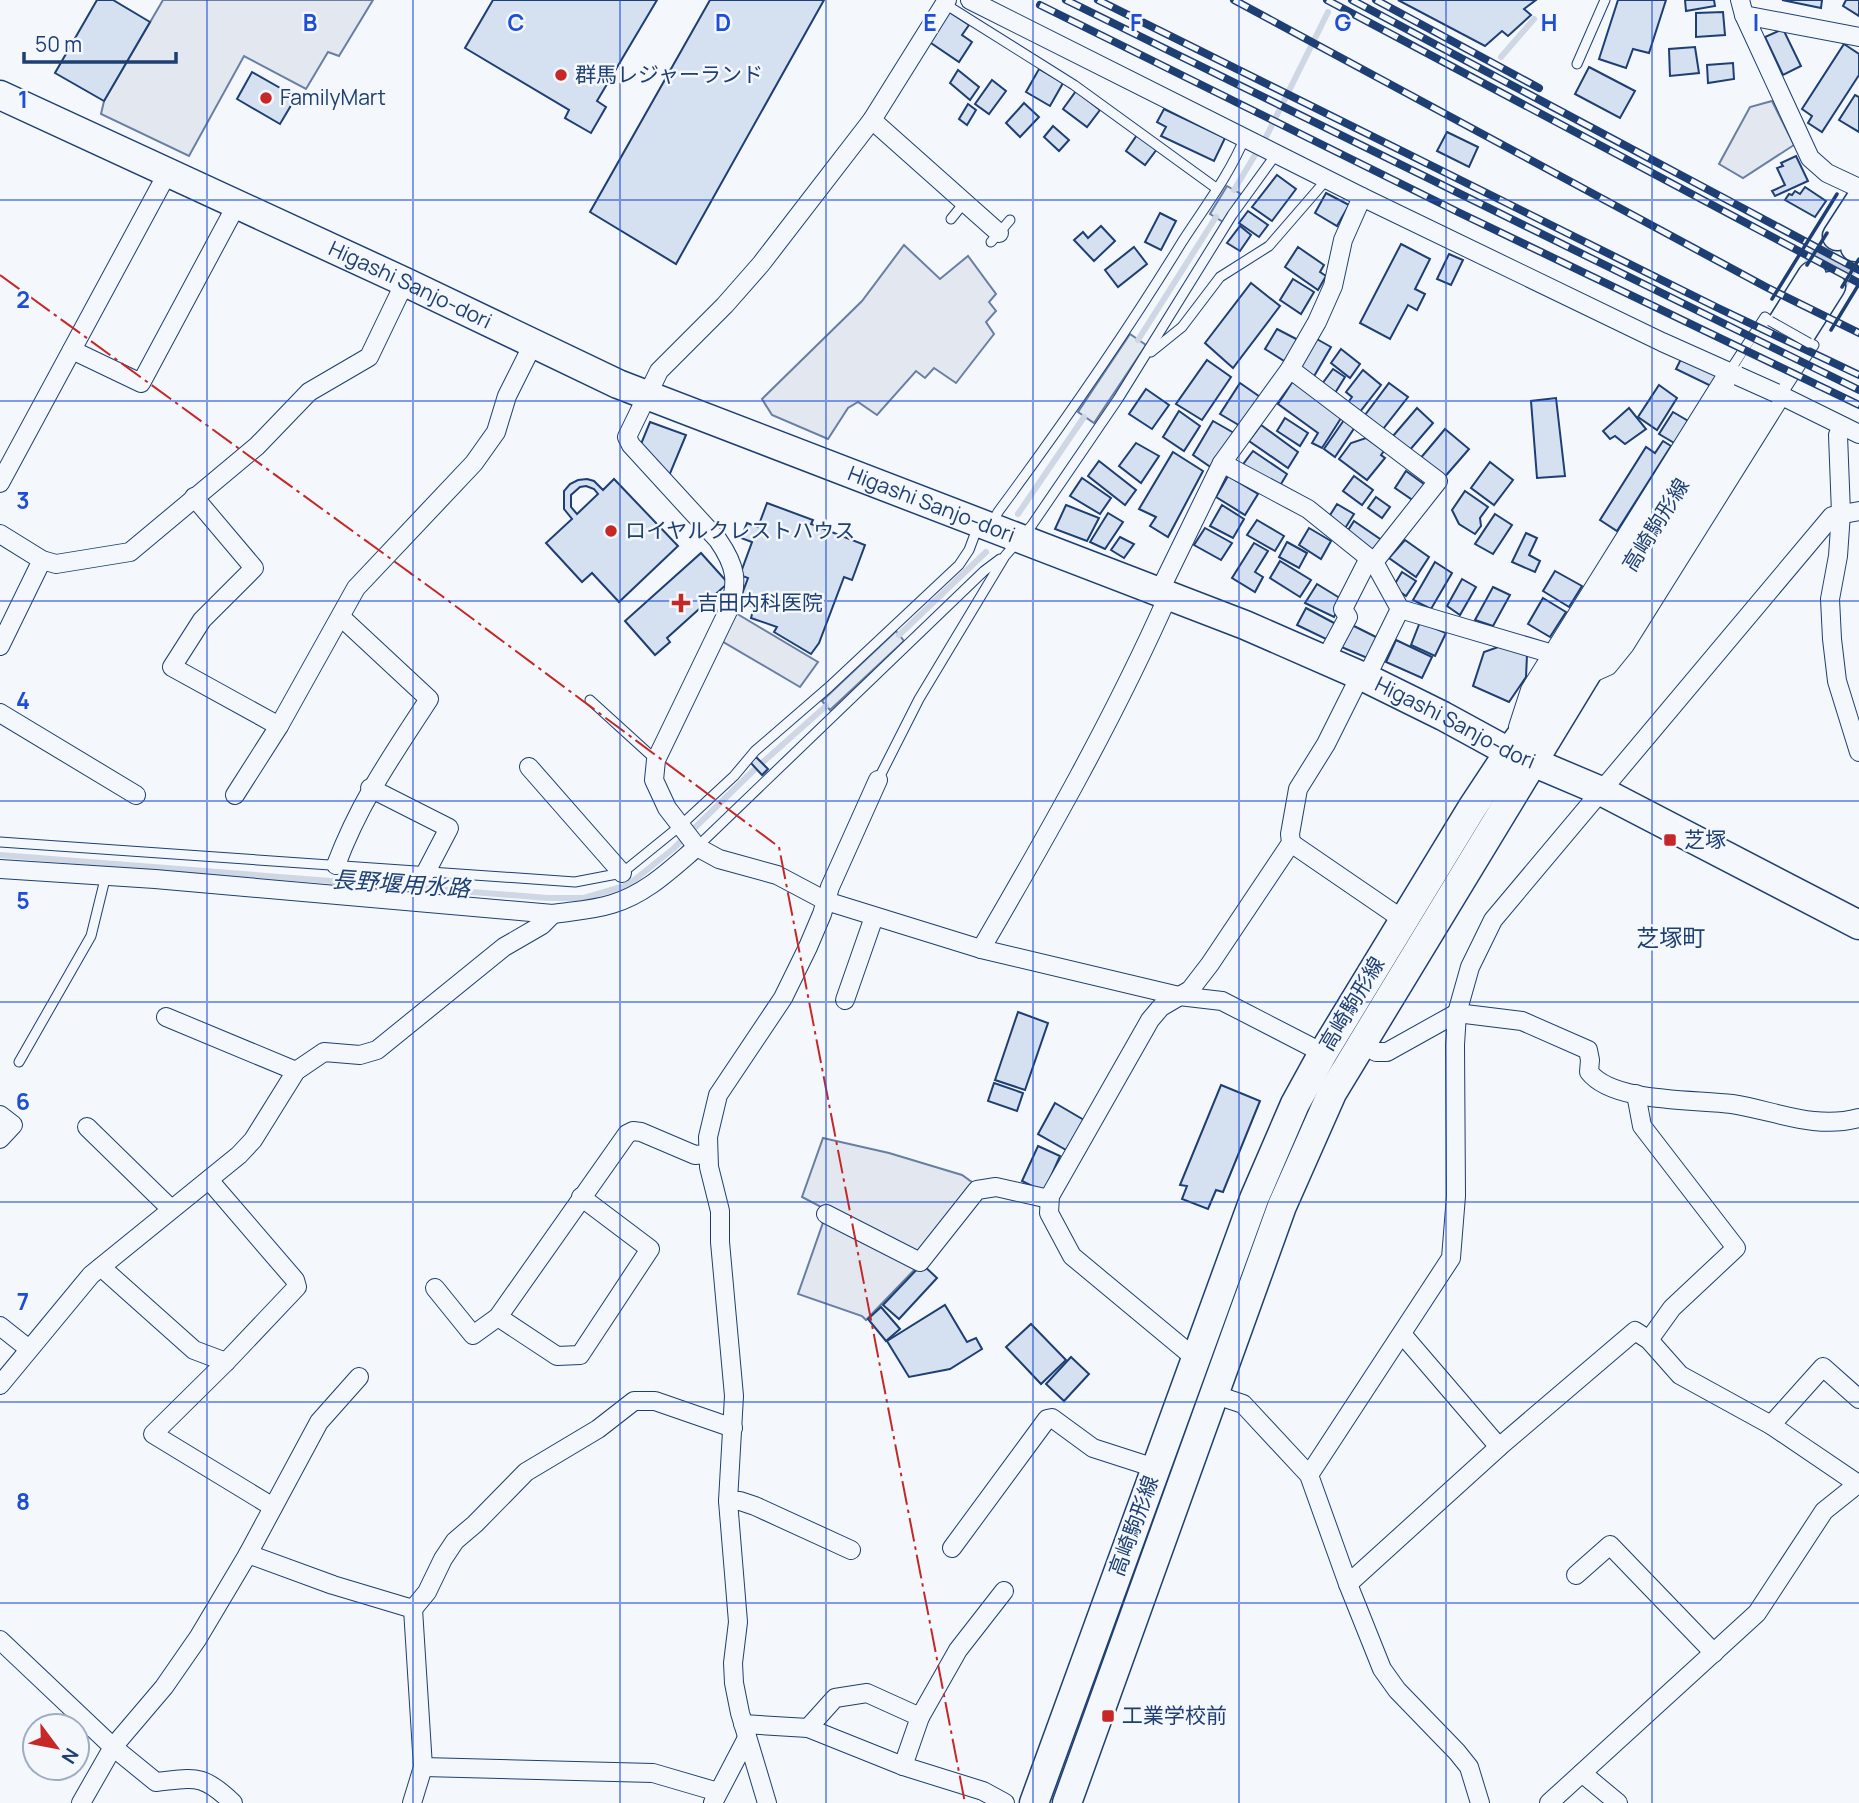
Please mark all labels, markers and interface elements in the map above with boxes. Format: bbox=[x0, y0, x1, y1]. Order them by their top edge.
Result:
text: B bbox=[303, 6, 317, 38]
text: C bbox=[508, 6, 525, 38]
text: D bbox=[715, 6, 731, 38]
text: E bbox=[923, 6, 937, 38]
text: F bbox=[1130, 6, 1142, 38]
text: G bbox=[1335, 6, 1352, 38]
text: H bbox=[1541, 6, 1557, 38]
text: I bbox=[1753, 6, 1759, 38]
scale bar bbox=[24, 21, 177, 65]
text: 50 m bbox=[35, 30, 82, 58]
place label: 群馬レジャーランド bbox=[575, 60, 763, 88]
marker: 群馬レジャーランド bbox=[553, 67, 569, 83]
text: 1 bbox=[18, 83, 28, 115]
place label: FamilyMart bbox=[280, 83, 386, 111]
marker: FamilyMart bbox=[258, 90, 274, 106]
street label: Higashi Sanjo-dori bbox=[325, 234, 497, 335]
text: 2 bbox=[16, 283, 30, 315]
street label: Higashi Sanjo-dori bbox=[844, 459, 1019, 548]
street label: 高崎駒形線 bbox=[1615, 473, 1695, 576]
text: 3 bbox=[16, 484, 30, 516]
place label: ロイヤルクレストハウス bbox=[625, 516, 855, 544]
marker: ロイヤルクレストハウス bbox=[603, 523, 619, 539]
place label: 吉田内科医院 bbox=[697, 588, 823, 616]
marker: 吉田内科医院 bbox=[671, 593, 691, 613]
street label: Higashi Sanjo-dori bbox=[1370, 670, 1540, 775]
text: 4 bbox=[16, 684, 30, 716]
place label: 芝塚 bbox=[1684, 825, 1726, 853]
marker: 芝塚 bbox=[1662, 832, 1678, 848]
water label: 長野堰用水路 bbox=[331, 862, 473, 904]
text: 5 bbox=[16, 884, 30, 916]
district label: 芝塚町 bbox=[1637, 921, 1706, 953]
street label: 高崎駒形線 bbox=[1312, 951, 1390, 1056]
text: 6 bbox=[16, 1085, 30, 1117]
text: 7 bbox=[17, 1285, 29, 1317]
street label: 高崎駒形線 bbox=[1102, 1472, 1164, 1580]
text: 8 bbox=[16, 1485, 30, 1517]
place label: 工業学校前 bbox=[1122, 1701, 1227, 1729]
marker: 工業学校前 bbox=[1100, 1708, 1116, 1724]
north arrow bbox=[21, 1712, 91, 1782]
text: N bbox=[56, 1743, 85, 1769]

